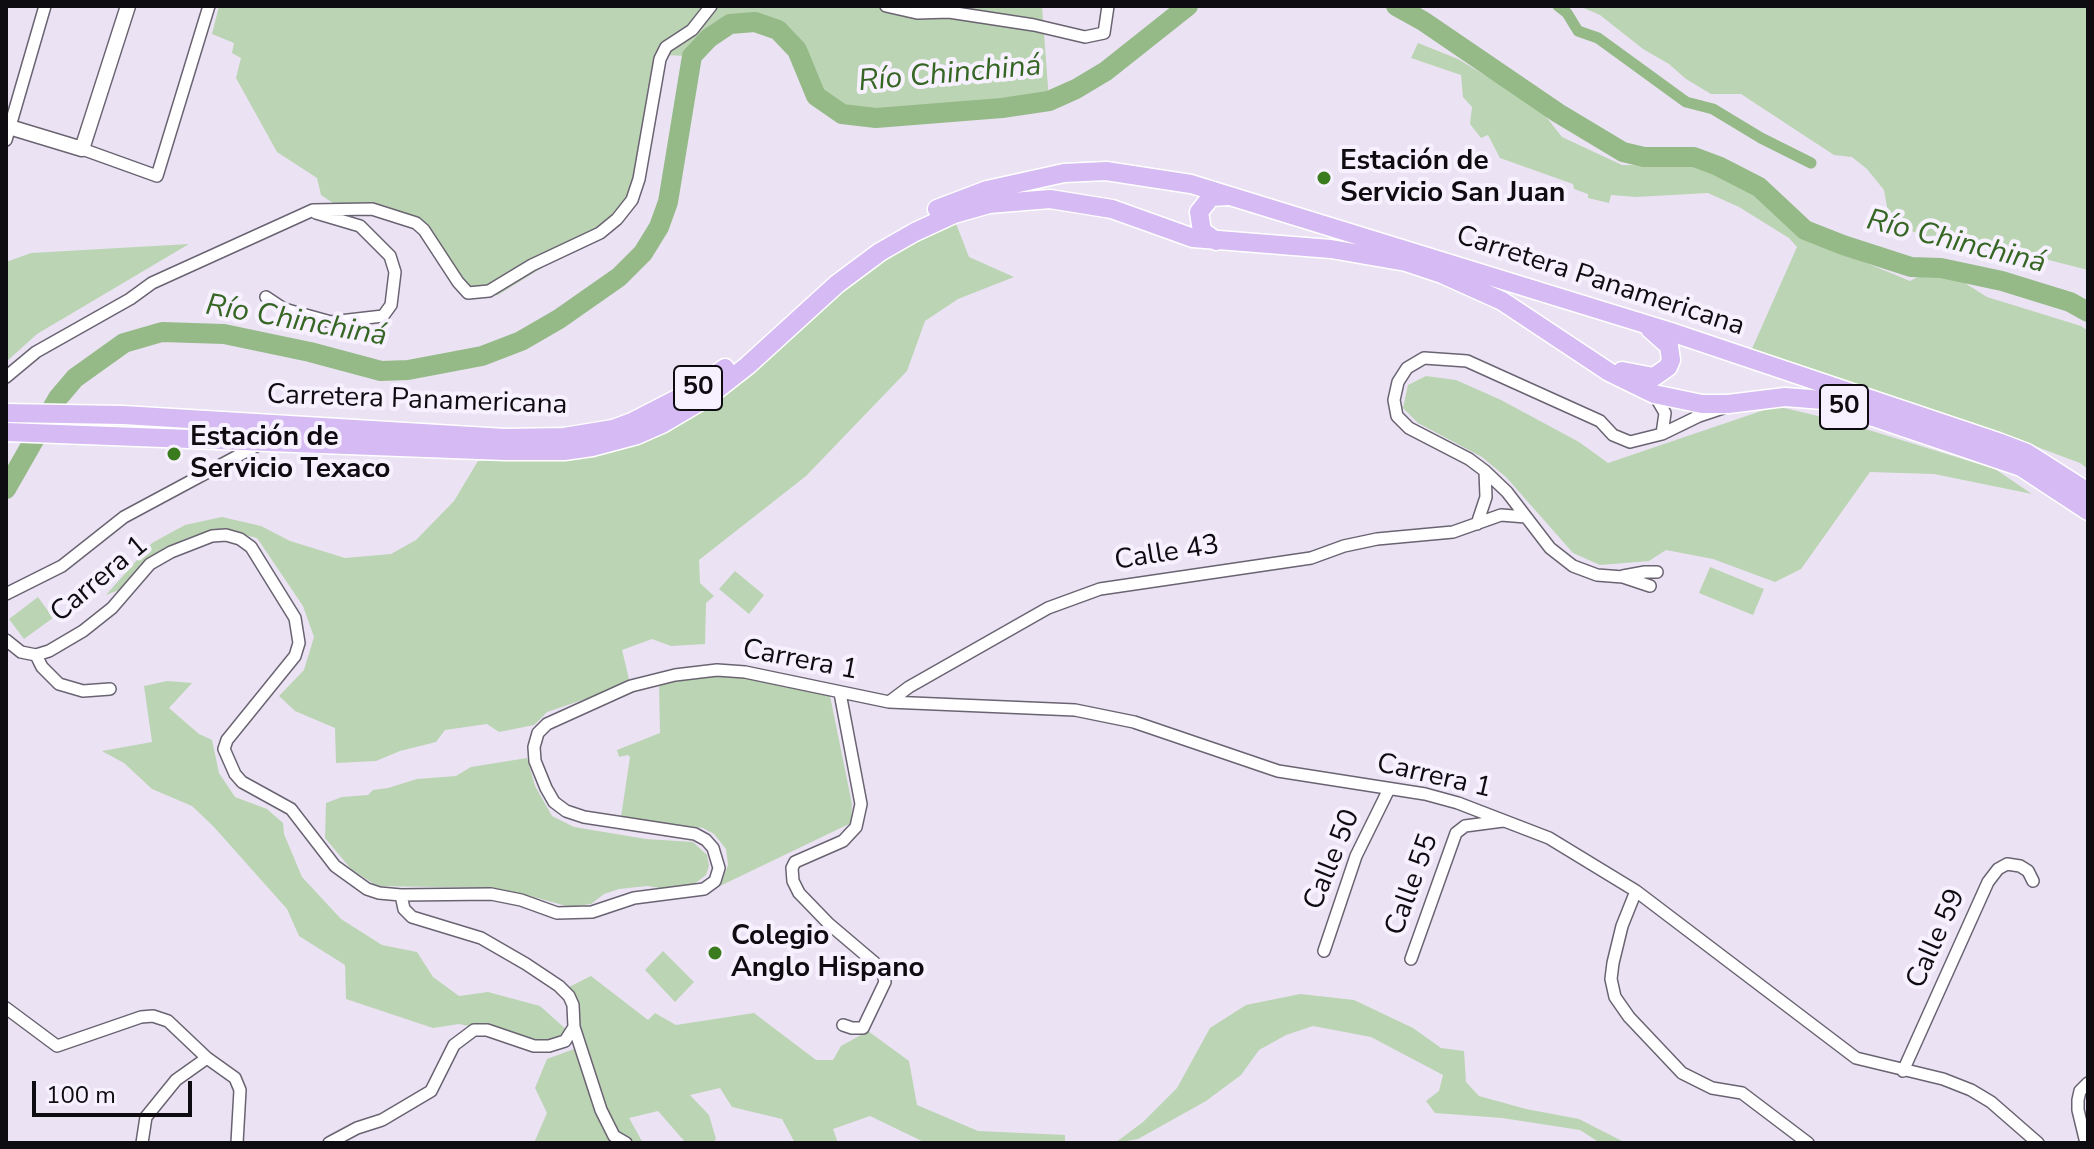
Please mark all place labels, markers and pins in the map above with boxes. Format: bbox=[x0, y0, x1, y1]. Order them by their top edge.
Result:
place label: Estación de Servicio San Juan bbox=[1340, 145, 1565, 211]
marker: Estación de Servicio San Juan bbox=[1315, 169, 1333, 187]
place label: Estación de Servicio Texaco bbox=[190, 421, 390, 487]
marker: Estación de Servicio Texaco bbox=[165, 445, 183, 463]
place label: Colegio Anglo Hispano bbox=[731, 920, 925, 986]
marker: Colegio Anglo Hispano bbox=[706, 944, 724, 962]

